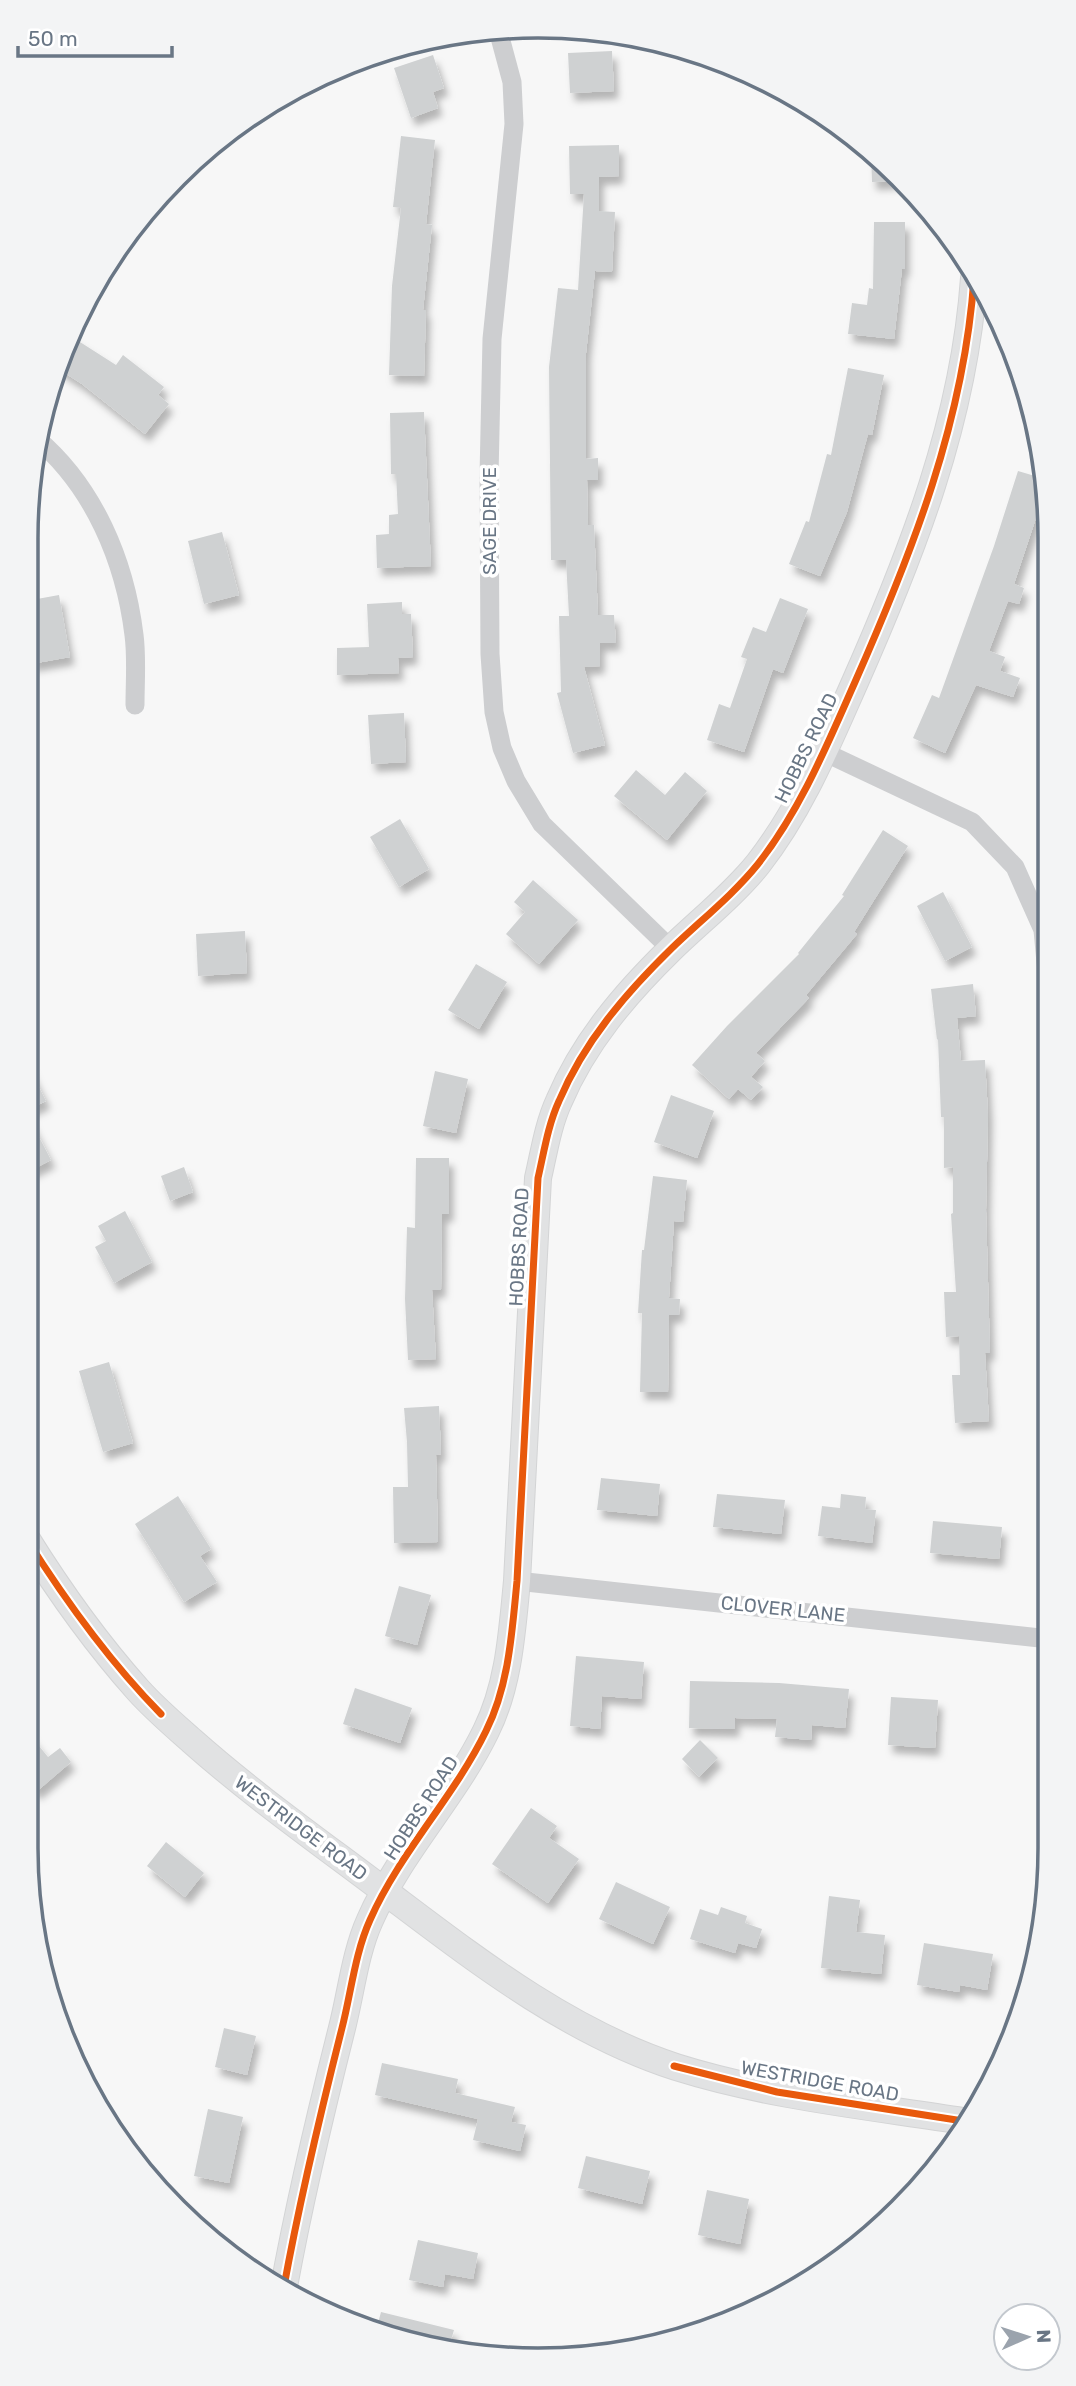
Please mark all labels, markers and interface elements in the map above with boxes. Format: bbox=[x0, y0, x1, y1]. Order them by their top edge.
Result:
scale bar bbox=[18, 14, 172, 58]
text: 50 m bbox=[28, 26, 78, 51]
street label: SAGE DRIVE bbox=[478, 467, 501, 575]
street label: HOBBS ROAD bbox=[770, 689, 842, 807]
street label: HOBBS ROAD bbox=[504, 1187, 534, 1307]
street label: CLOVER LANE bbox=[720, 1591, 846, 1627]
street label: HOBBS ROAD bbox=[379, 1752, 463, 1864]
street label: WESTRIDGE ROAD bbox=[230, 1771, 372, 1885]
street label: WESTRIDGE ROAD bbox=[739, 2056, 901, 2106]
north arrow bbox=[992, 2302, 1062, 2372]
text: N bbox=[1032, 2329, 1055, 2344]

